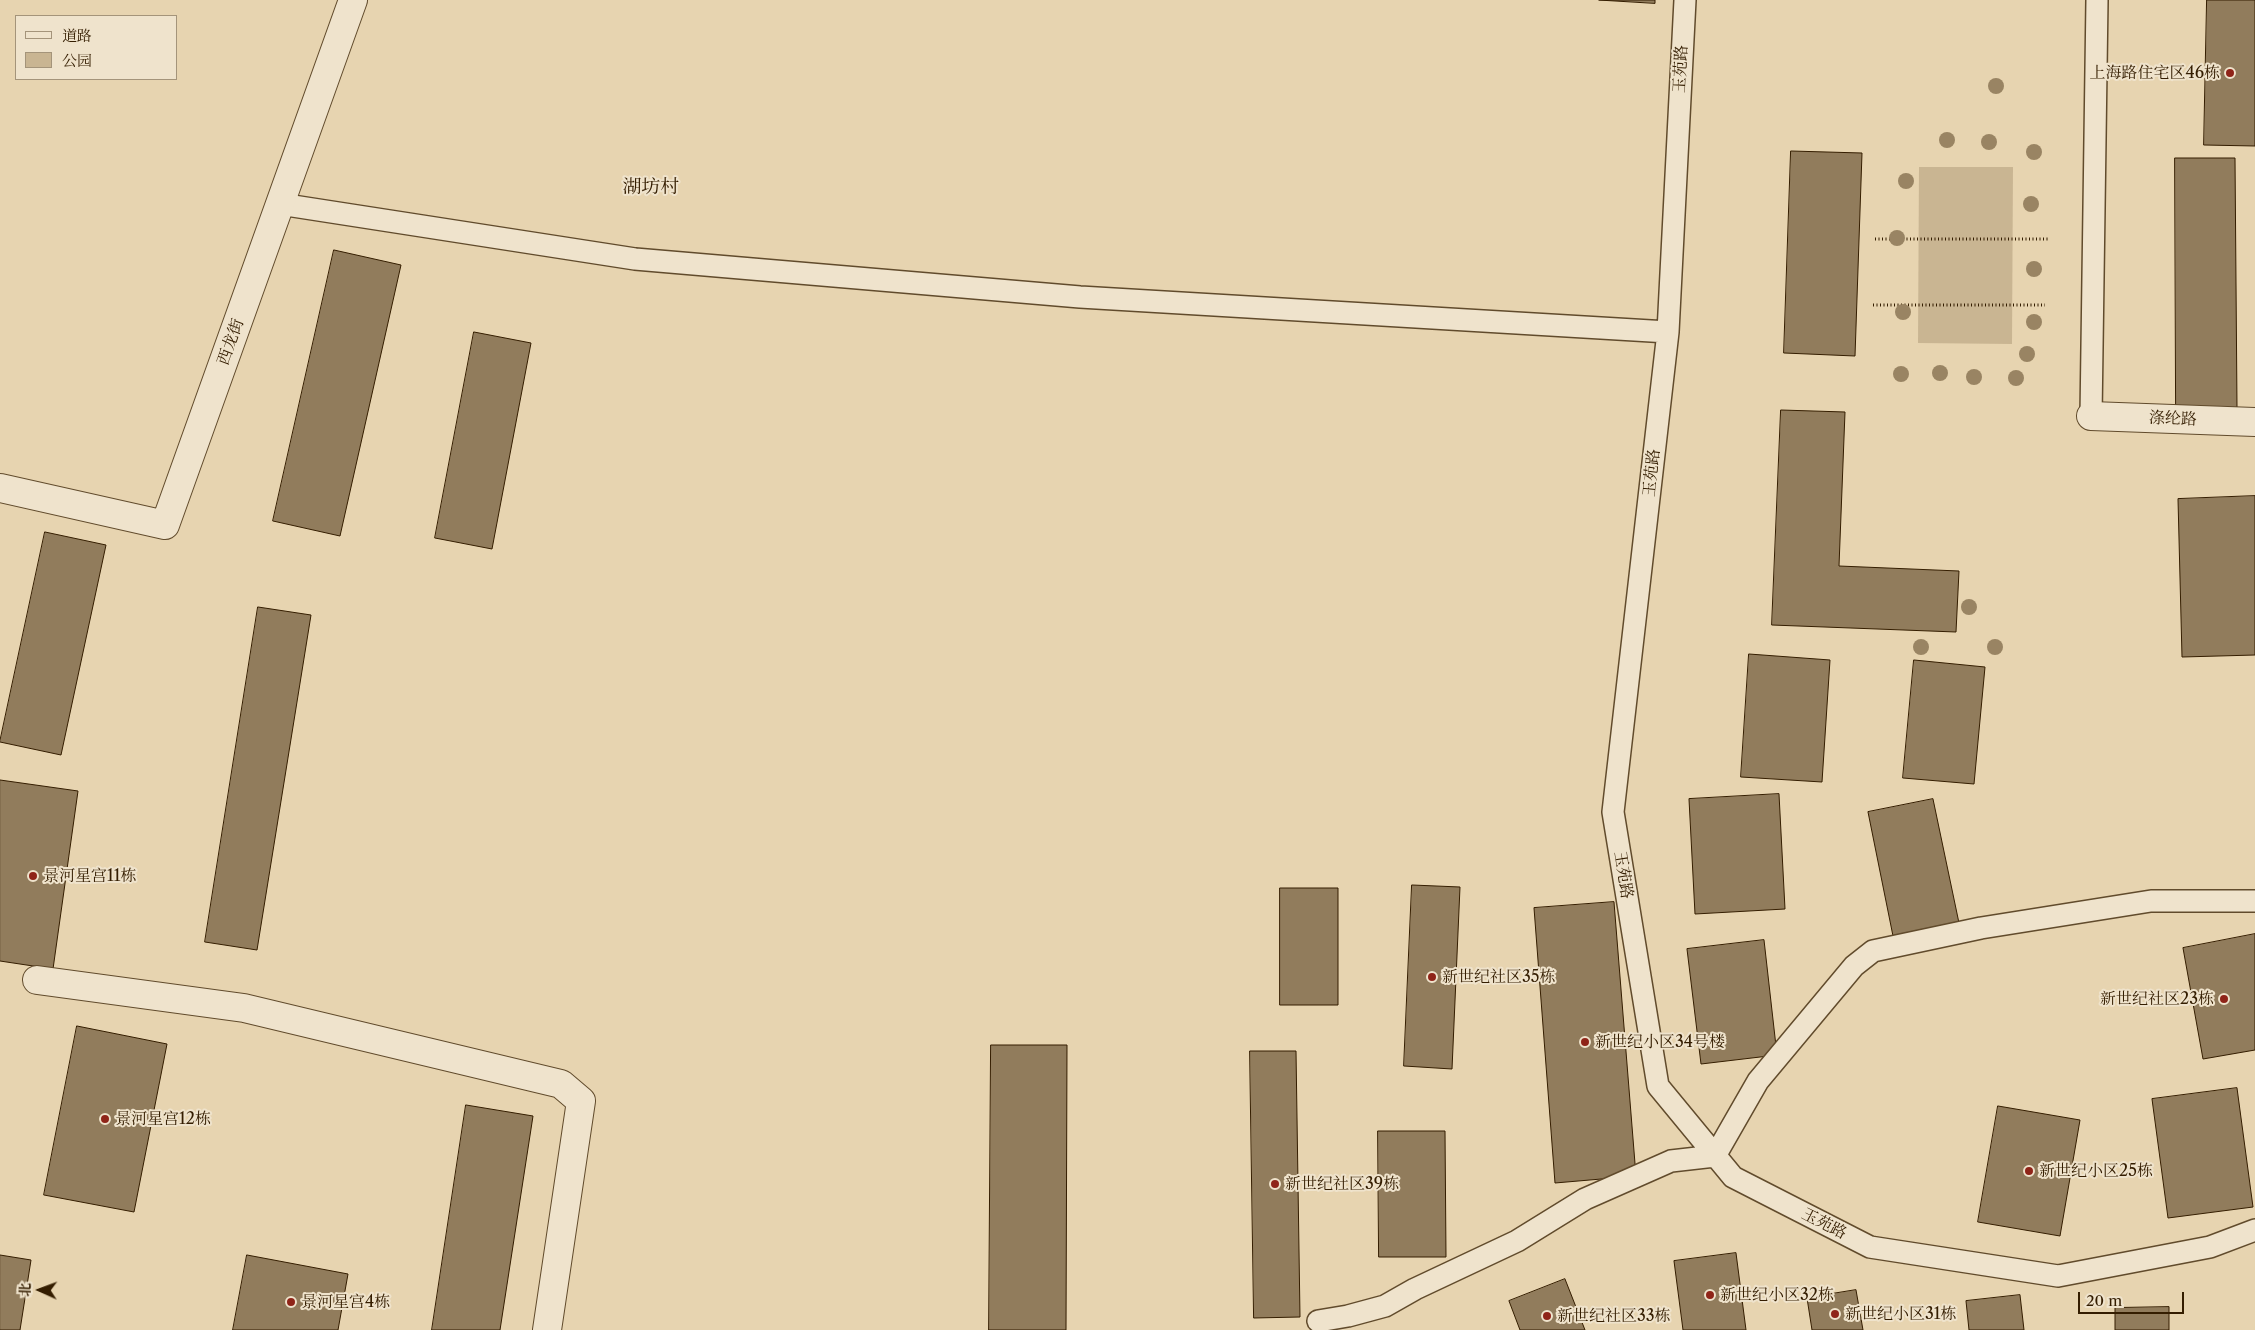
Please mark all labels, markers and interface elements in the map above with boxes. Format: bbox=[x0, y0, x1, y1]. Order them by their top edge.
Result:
legend bbox=[15, 15, 178, 80]
text: 道路 bbox=[62, 26, 92, 45]
street label: 玉苑路 bbox=[1670, 45, 1692, 93]
text: 公园 bbox=[62, 51, 92, 70]
place label: 上海路住宅区46栋 bbox=[2089, 63, 2220, 83]
marker: 上海路住宅区46栋 bbox=[2224, 67, 2236, 79]
district label: 湖坊村 bbox=[623, 177, 679, 199]
street label: 西龙街 bbox=[214, 316, 248, 368]
street label: 涤纶路 bbox=[2149, 409, 2197, 429]
street label: 玉苑路 bbox=[1640, 448, 1664, 498]
street label: 玉苑路 bbox=[1610, 850, 1636, 900]
place label: 景河星宫11栋 bbox=[43, 866, 136, 886]
marker: 景河星宫11栋 bbox=[27, 870, 39, 882]
place label: 新世纪社区35栋 bbox=[1442, 967, 1555, 987]
marker: 新世纪社区35栋 bbox=[1426, 971, 1438, 983]
place label: 新世纪社区23栋 bbox=[2100, 989, 2214, 1009]
marker: 新世纪社区23栋 bbox=[2218, 993, 2230, 1005]
place label: 新世纪小区34号楼 bbox=[1595, 1032, 1725, 1052]
marker: 新世纪小区34号楼 bbox=[1579, 1036, 1591, 1048]
place label: 景河星宫12栋 bbox=[115, 1109, 211, 1129]
marker: 景河星宫12栋 bbox=[99, 1113, 111, 1125]
place label: 新世纪小区25栋 bbox=[2039, 1161, 2153, 1181]
marker: 新世纪小区25栋 bbox=[2023, 1165, 2035, 1177]
place label: 新世纪社区39栋 bbox=[1285, 1174, 1399, 1194]
marker: 新世纪社区39栋 bbox=[1269, 1178, 1281, 1190]
street label: 玉苑路 bbox=[1798, 1205, 1850, 1243]
north arrow bbox=[15, 1265, 65, 1315]
text: 北 bbox=[16, 1282, 34, 1297]
scale bar bbox=[2080, 1282, 2186, 1314]
place label: 新世纪小区32栋 bbox=[1720, 1285, 1834, 1305]
marker: 新世纪小区32栋 bbox=[1704, 1289, 1716, 1301]
text: 20 m bbox=[2086, 1291, 2122, 1310]
place label: 景河星宫4栋 bbox=[301, 1292, 390, 1312]
marker: 景河星宫4栋 bbox=[285, 1296, 297, 1308]
place label: 新世纪小区31栋 bbox=[1845, 1304, 1957, 1324]
place label: 新世纪社区33栋 bbox=[1557, 1306, 1671, 1326]
marker: 新世纪小区31栋 bbox=[1829, 1308, 1841, 1320]
marker: 新世纪社区33栋 bbox=[1541, 1310, 1553, 1322]

